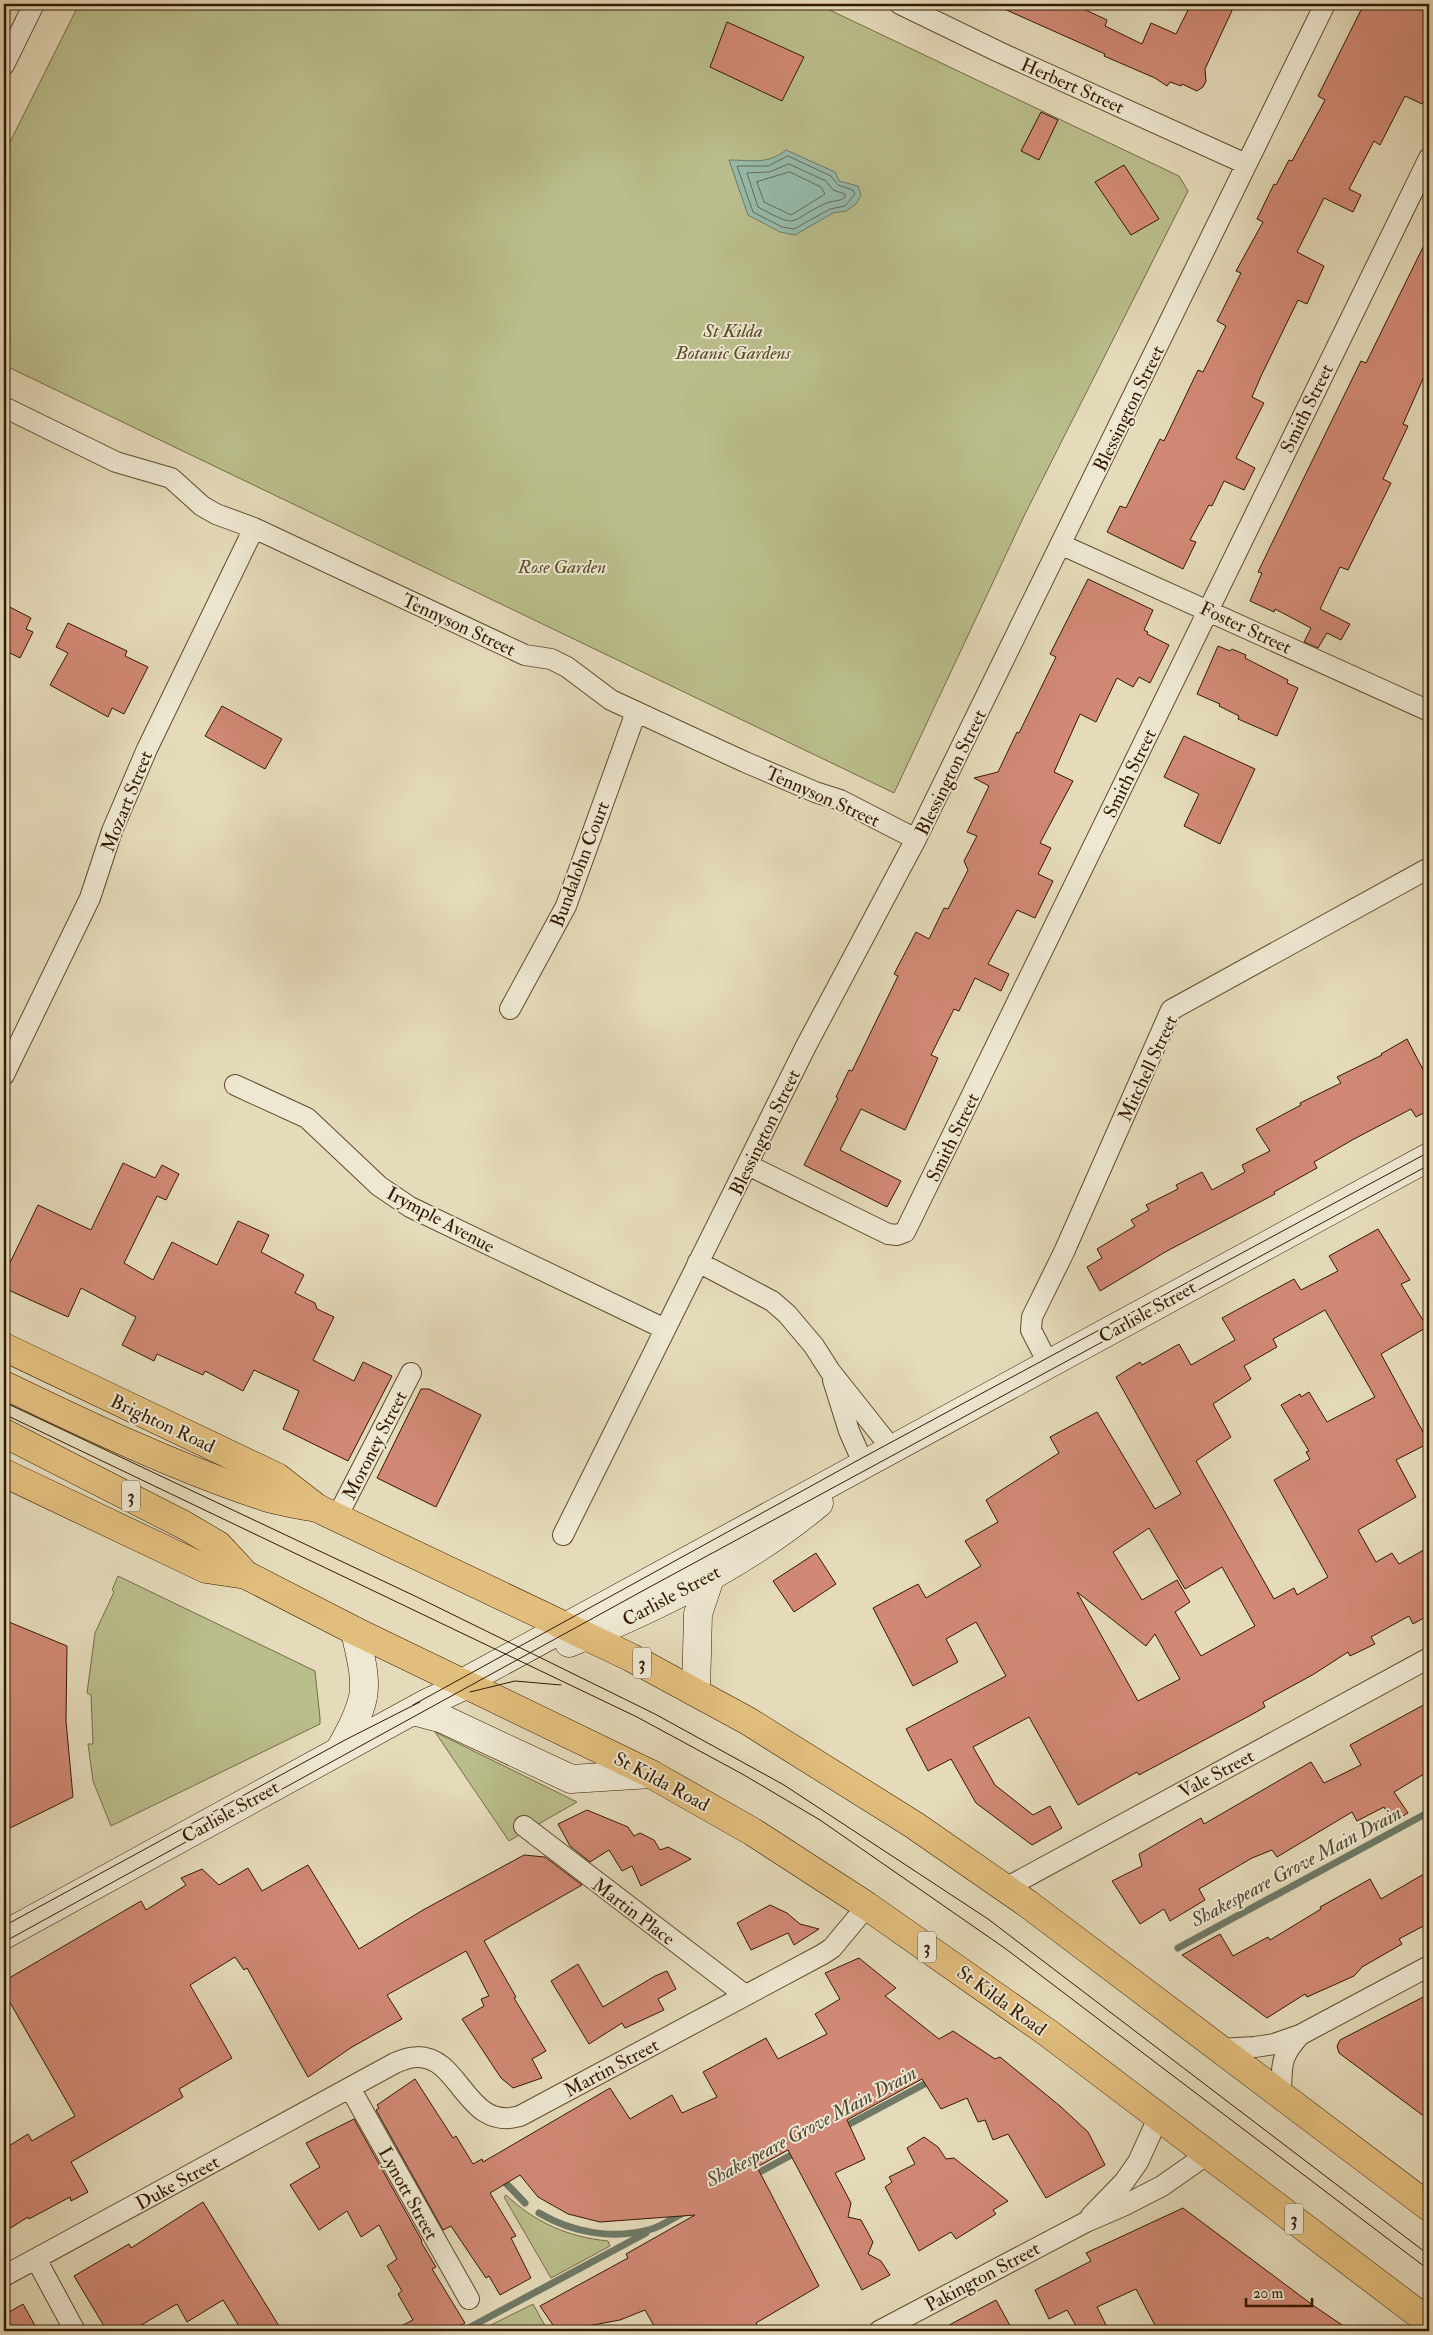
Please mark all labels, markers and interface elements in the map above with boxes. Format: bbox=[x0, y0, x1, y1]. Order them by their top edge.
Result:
street label: Herbert Street bbox=[1017, 52, 1128, 119]
park label: St Kilda Botanic Gardens bbox=[674, 319, 792, 365]
street label: Blessington Street bbox=[1088, 342, 1170, 475]
street label: Smith Street bbox=[1275, 360, 1339, 457]
park label: Rose Garden bbox=[517, 555, 606, 579]
street label: Tennyson Street bbox=[398, 588, 519, 662]
street label: Foster Street bbox=[1196, 596, 1295, 660]
street label: Blessington Street bbox=[910, 706, 992, 839]
street label: Smith Street bbox=[1098, 725, 1162, 822]
street label: Mozart Street bbox=[96, 747, 158, 856]
street label: Tennyson Street bbox=[762, 761, 883, 833]
street label: Bundalohn Court bbox=[545, 798, 615, 931]
street label: Mitchell Street bbox=[1113, 1011, 1183, 1125]
street label: Blessington Street bbox=[724, 1066, 806, 1199]
street label: Smith Street bbox=[921, 1089, 985, 1186]
street label: Irymple Avenue bbox=[382, 1181, 499, 1259]
street label: Carlisle Street bbox=[1095, 1275, 1200, 1348]
street label: Moroney Street bbox=[337, 1387, 413, 1504]
street label: Brighton Road bbox=[107, 1389, 219, 1459]
road number: 3 bbox=[122, 1480, 140, 1512]
street label: Carlisle Street bbox=[618, 1560, 725, 1632]
road number: 3 bbox=[633, 1648, 651, 1679]
street label: Vale Street bbox=[1175, 1744, 1258, 1804]
street label: St Kilda Road bbox=[610, 1747, 714, 1817]
street label: Carlisle Street bbox=[178, 1775, 283, 1848]
water label: Shakespeare Grove Main Drain bbox=[1186, 1800, 1406, 1933]
street label: Martin Place bbox=[587, 1873, 680, 1951]
road number: 3 bbox=[918, 1931, 936, 1962]
street label: St Kilda Road bbox=[952, 1960, 1051, 2042]
street label: Martin Street bbox=[560, 2033, 663, 2103]
water label: Shakespeare Grove Main Drain bbox=[701, 2060, 921, 2193]
street label: Lynott Street bbox=[373, 2143, 444, 2244]
street label: Duke Street bbox=[131, 2150, 223, 2216]
road number: 3 bbox=[1285, 2204, 1303, 2234]
street label: Pakington Street bbox=[921, 2237, 1044, 2317]
scale bar bbox=[1246, 2275, 1312, 2307]
text: 20 m bbox=[1253, 2284, 1283, 2303]

